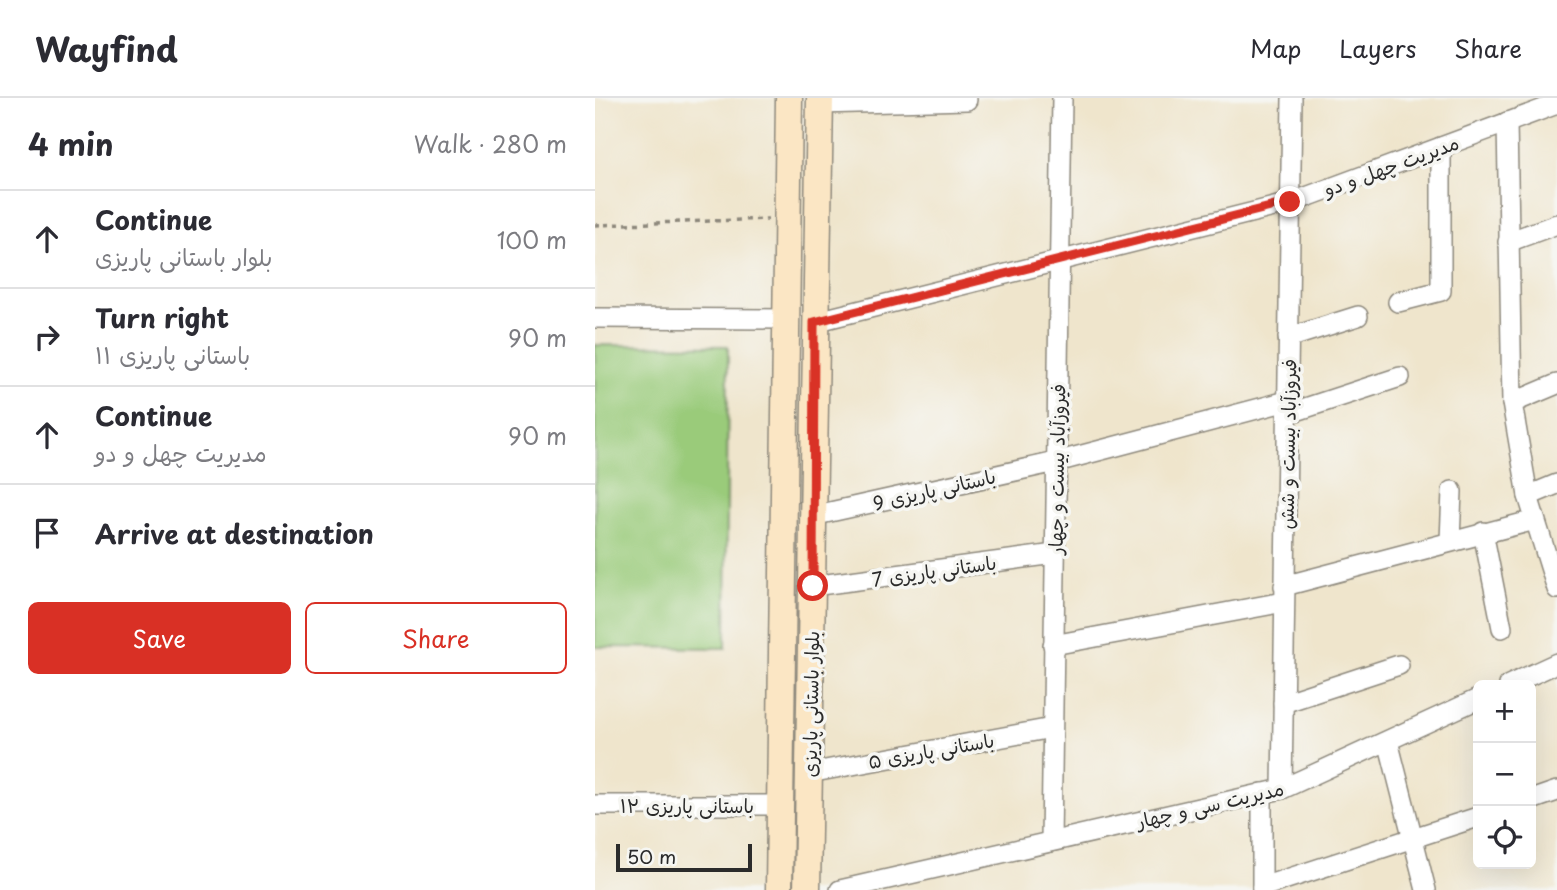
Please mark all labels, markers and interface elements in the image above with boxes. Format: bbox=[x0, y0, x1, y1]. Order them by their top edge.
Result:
text: Wayfind bbox=[35, 23, 178, 73]
text: Map bbox=[1250, 30, 1301, 66]
text: Layers bbox=[1339, 30, 1416, 66]
text: Share bbox=[1454, 30, 1522, 66]
text: 4 min bbox=[28, 121, 114, 166]
text: Walk · 280 m bbox=[414, 126, 567, 161]
street label: مدیریت چهل و دو bbox=[1318, 128, 1462, 203]
route end bbox=[1274, 186, 1305, 217]
text: Continue bbox=[95, 200, 212, 239]
icon: ahead bbox=[28, 220, 66, 258]
text: 100 m bbox=[497, 222, 567, 257]
text: بلوار باستانی پاریزی bbox=[95, 239, 272, 274]
text: Turn right bbox=[95, 298, 229, 337]
icon: right bbox=[28, 318, 66, 356]
text: 90 m bbox=[508, 320, 567, 355]
text: باستانی پاریزی ۱۱ bbox=[95, 337, 250, 372]
street label: فیروزآباد بیست و شش bbox=[1272, 358, 1302, 530]
street label: فیروزآباد بیست و چهار bbox=[1040, 383, 1071, 557]
text: Continue bbox=[95, 396, 212, 435]
icon: ahead bbox=[28, 416, 66, 454]
text: 90 m bbox=[508, 418, 567, 453]
text: مدیریت چهل و دو bbox=[95, 435, 267, 470]
street label: باستانی پاریزی 9 bbox=[870, 461, 998, 517]
icon: arrive bbox=[28, 514, 66, 552]
text: Arrive at destination bbox=[95, 514, 374, 553]
street label: باستانی پاریزی 7 bbox=[870, 547, 998, 593]
route start bbox=[797, 570, 828, 601]
button: Save bbox=[28, 602, 291, 674]
button: Share bbox=[305, 602, 567, 674]
street label: بلوار باستانی پاریزی bbox=[795, 631, 825, 777]
map controls bbox=[1473, 680, 1536, 869]
button: + bbox=[1473, 680, 1536, 743]
street label: باستانی پاریزی ۵ bbox=[866, 725, 996, 775]
button: − bbox=[1473, 743, 1536, 806]
street label: مدیریت سی و چهار bbox=[1132, 773, 1286, 835]
street label: باستانی پاریزی ۱۲ bbox=[620, 791, 754, 819]
button: locate bbox=[1473, 806, 1536, 869]
scale bar bbox=[616, 841, 753, 873]
text: 50 m bbox=[627, 842, 676, 870]

